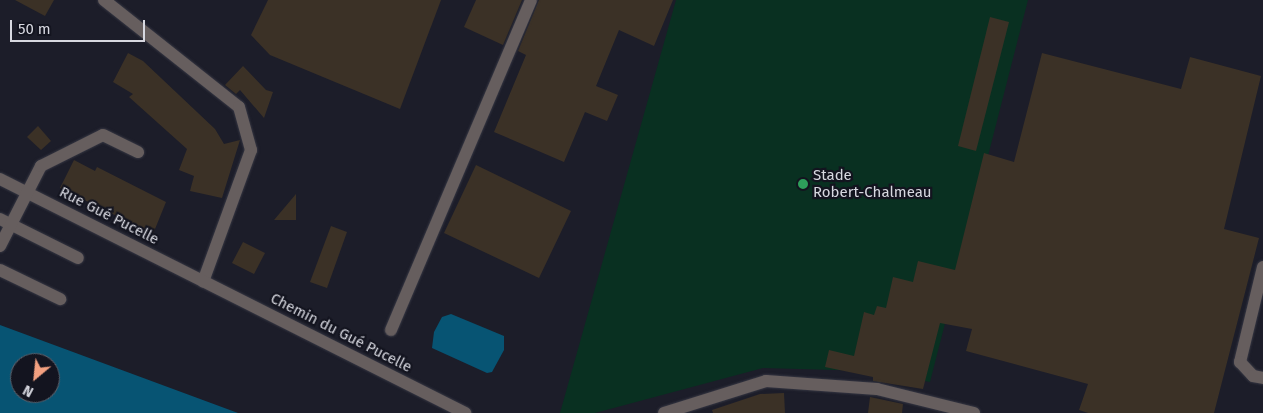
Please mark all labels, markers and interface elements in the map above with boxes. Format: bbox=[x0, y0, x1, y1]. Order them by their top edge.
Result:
scale bar bbox=[12, 10, 148, 42]
text: 50 m bbox=[18, 20, 51, 38]
place label: Stade Robert-Chalmeau bbox=[813, 166, 932, 201]
marker: Stade Robert-Chalmeau bbox=[797, 178, 809, 190]
street label: Rue Gué Pucelle bbox=[56, 183, 162, 249]
street label: Chemin du Gué Pucelle bbox=[267, 290, 415, 376]
north arrow bbox=[10, 353, 60, 403]
text: N bbox=[20, 381, 36, 400]

